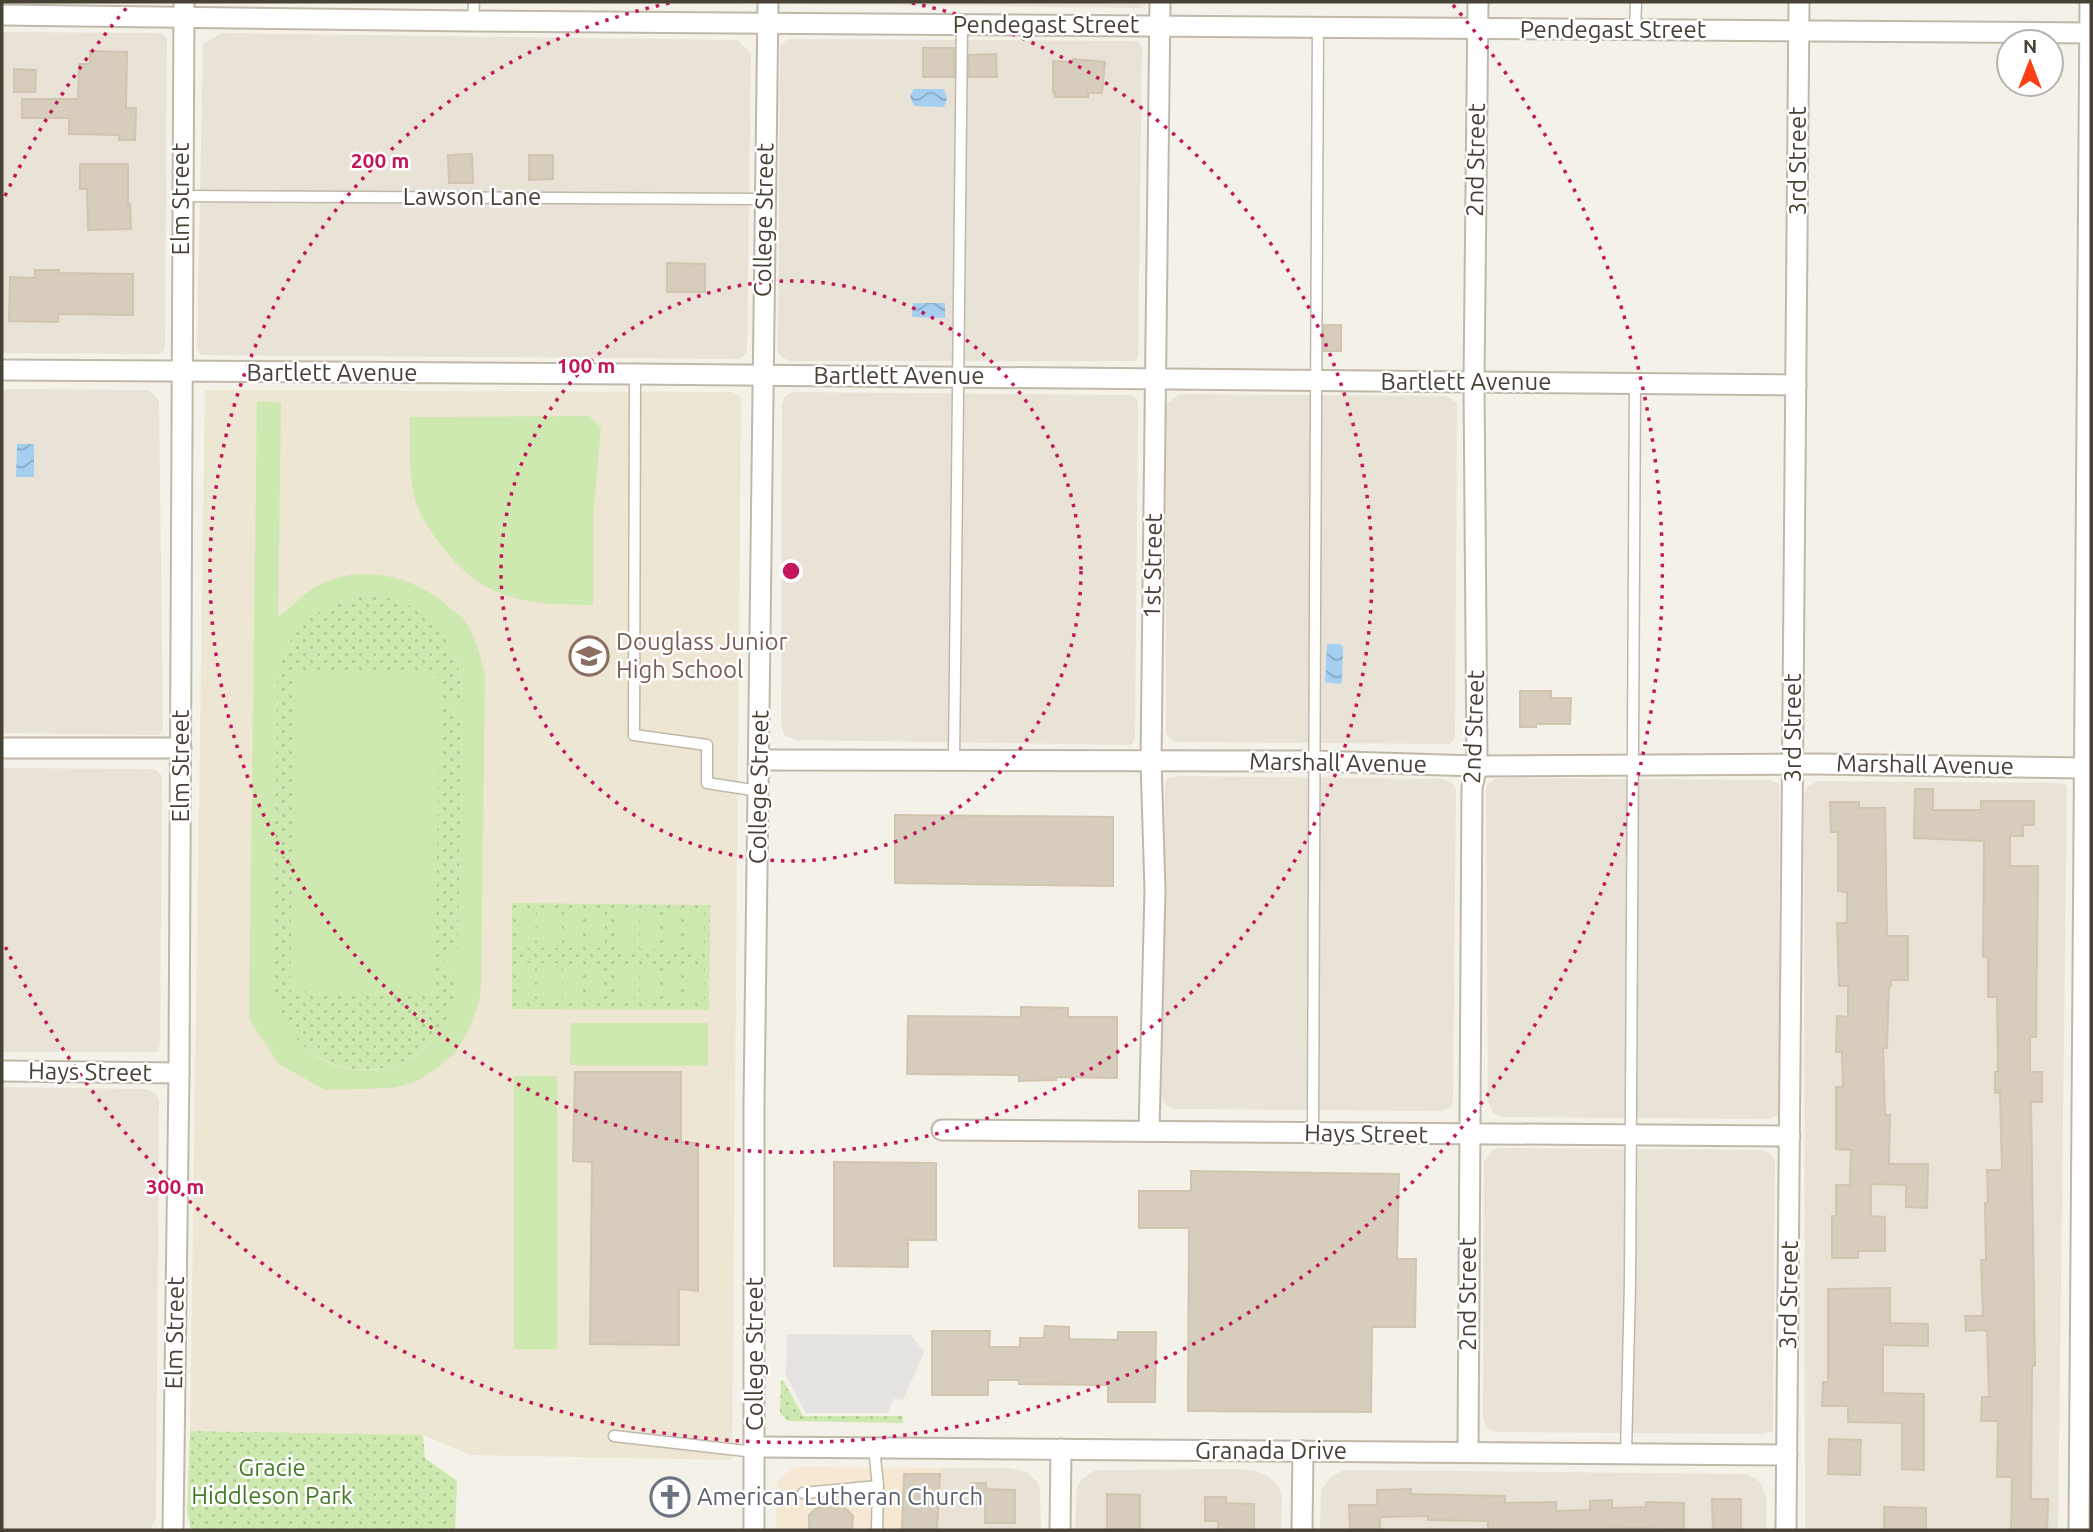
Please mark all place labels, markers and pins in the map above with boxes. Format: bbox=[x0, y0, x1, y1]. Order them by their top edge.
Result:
centre of rings bbox=[779, 559, 803, 583]
place label: Douglass Junior High School bbox=[616, 628, 788, 683]
school or university icon: Douglass Junior High School bbox=[568, 635, 610, 677]
church icon: American Lutheran Church bbox=[649, 1476, 691, 1518]
place label: American Lutheran Church bbox=[697, 1483, 983, 1510]

